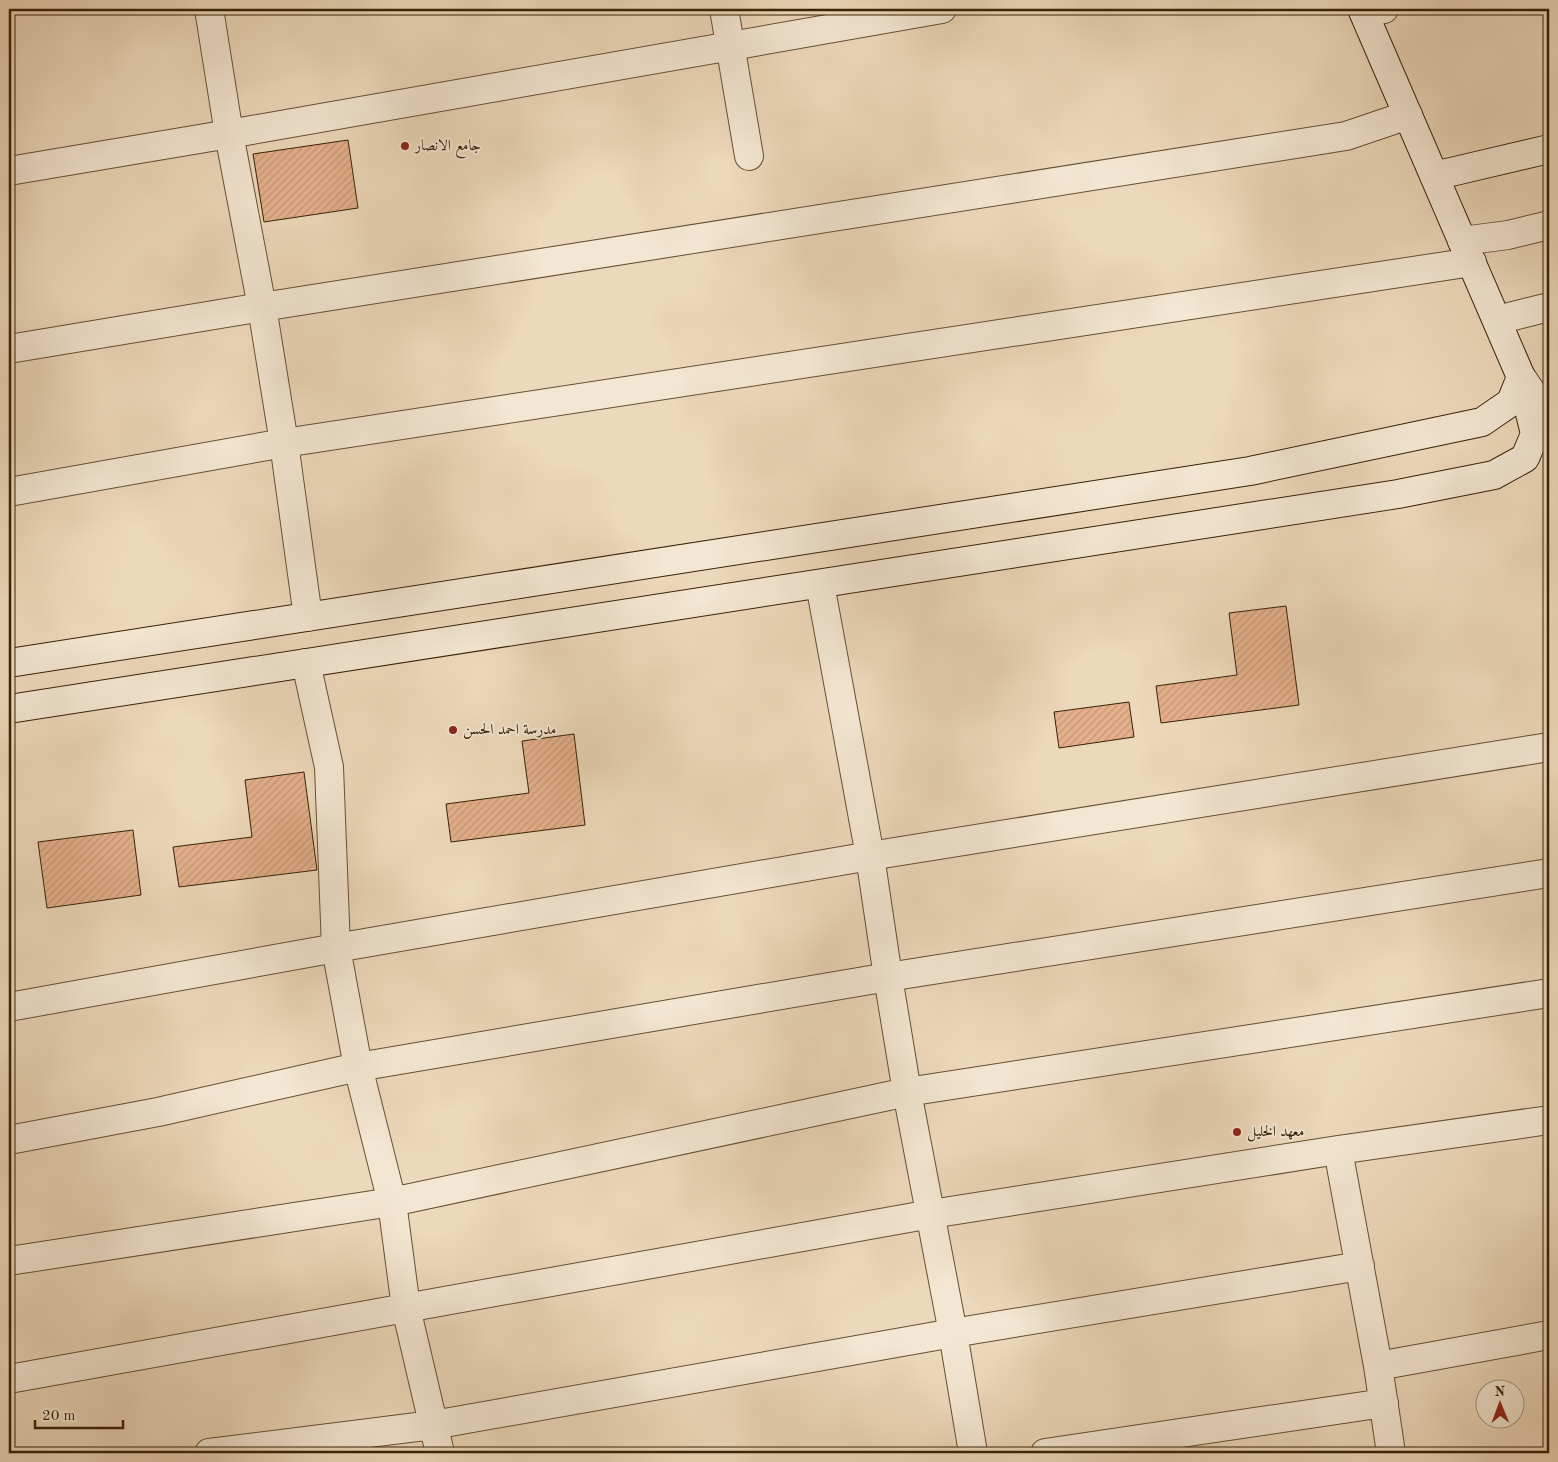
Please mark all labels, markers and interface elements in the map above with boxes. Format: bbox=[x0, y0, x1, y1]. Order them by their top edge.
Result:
place label: جامع الانصار bbox=[413, 139, 481, 159]
marker: جامع الانصار bbox=[399, 140, 411, 152]
place label: مدرسة احمد الحسن bbox=[463, 723, 556, 739]
marker: مدرسة احمد الحسن bbox=[447, 724, 459, 736]
place label: معهد الخليل bbox=[1247, 1125, 1304, 1142]
marker: معهد الخليل bbox=[1231, 1126, 1243, 1138]
north arrow bbox=[1476, 1380, 1526, 1430]
text: N bbox=[1494, 1385, 1506, 1399]
scale bar bbox=[35, 1397, 122, 1429]
text: 20 m bbox=[42, 1409, 76, 1424]

